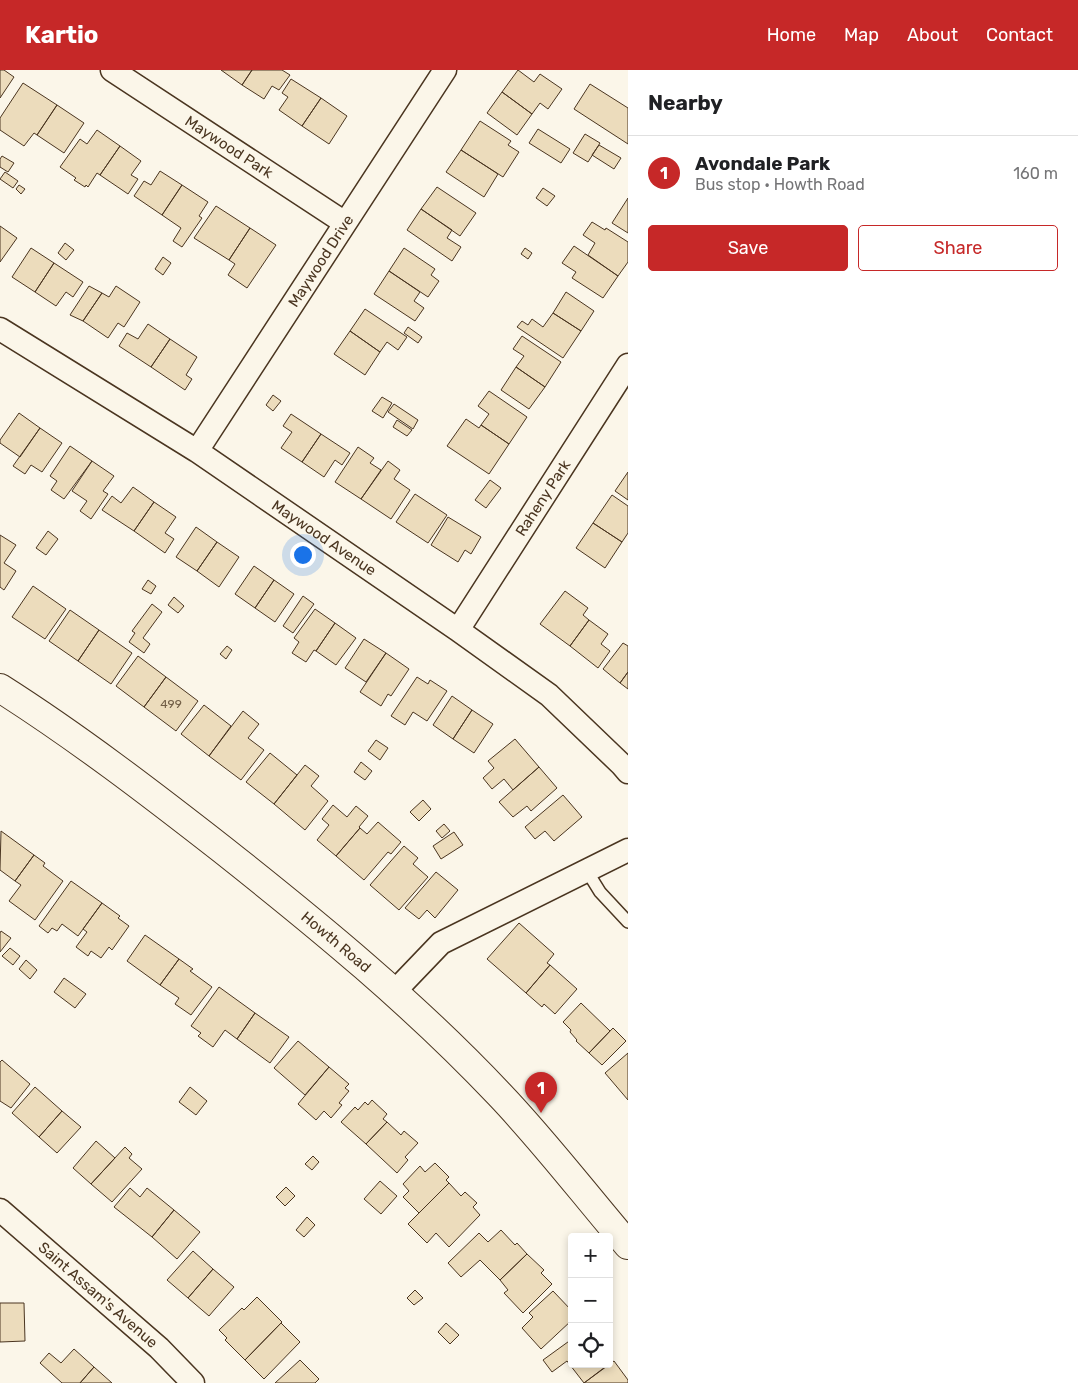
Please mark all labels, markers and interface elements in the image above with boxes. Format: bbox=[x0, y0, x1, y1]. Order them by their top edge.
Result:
text: Kartio bbox=[25, 21, 99, 49]
text: Home bbox=[767, 24, 816, 46]
text: Map bbox=[844, 24, 879, 46]
text: About bbox=[907, 24, 958, 46]
text: Contact bbox=[986, 24, 1053, 46]
text: Nearby bbox=[648, 90, 723, 115]
street label: Maywood Park bbox=[182, 112, 277, 182]
text: Avondale Park bbox=[695, 152, 830, 175]
text: 1 bbox=[660, 164, 668, 183]
text: 160 m bbox=[1013, 164, 1058, 183]
text: Bus stop · Howth Road bbox=[695, 175, 865, 194]
street label: Maywood Drive bbox=[285, 212, 357, 310]
button: Save bbox=[648, 225, 848, 271]
button: Share bbox=[858, 225, 1058, 271]
street label: Raheny Park bbox=[512, 456, 574, 539]
street label: Maywood Avenue bbox=[268, 496, 380, 580]
your location bbox=[290, 542, 316, 568]
house number: 499 bbox=[160, 697, 182, 711]
street label: Howth Road bbox=[298, 908, 374, 976]
pin: 1 bbox=[525, 1072, 557, 1113]
map controls bbox=[568, 1233, 613, 1368]
button: + bbox=[568, 1233, 613, 1278]
street label: Saint Assam's Avenue bbox=[35, 1238, 161, 1352]
button: − bbox=[568, 1278, 613, 1323]
button: locate bbox=[568, 1323, 613, 1368]

